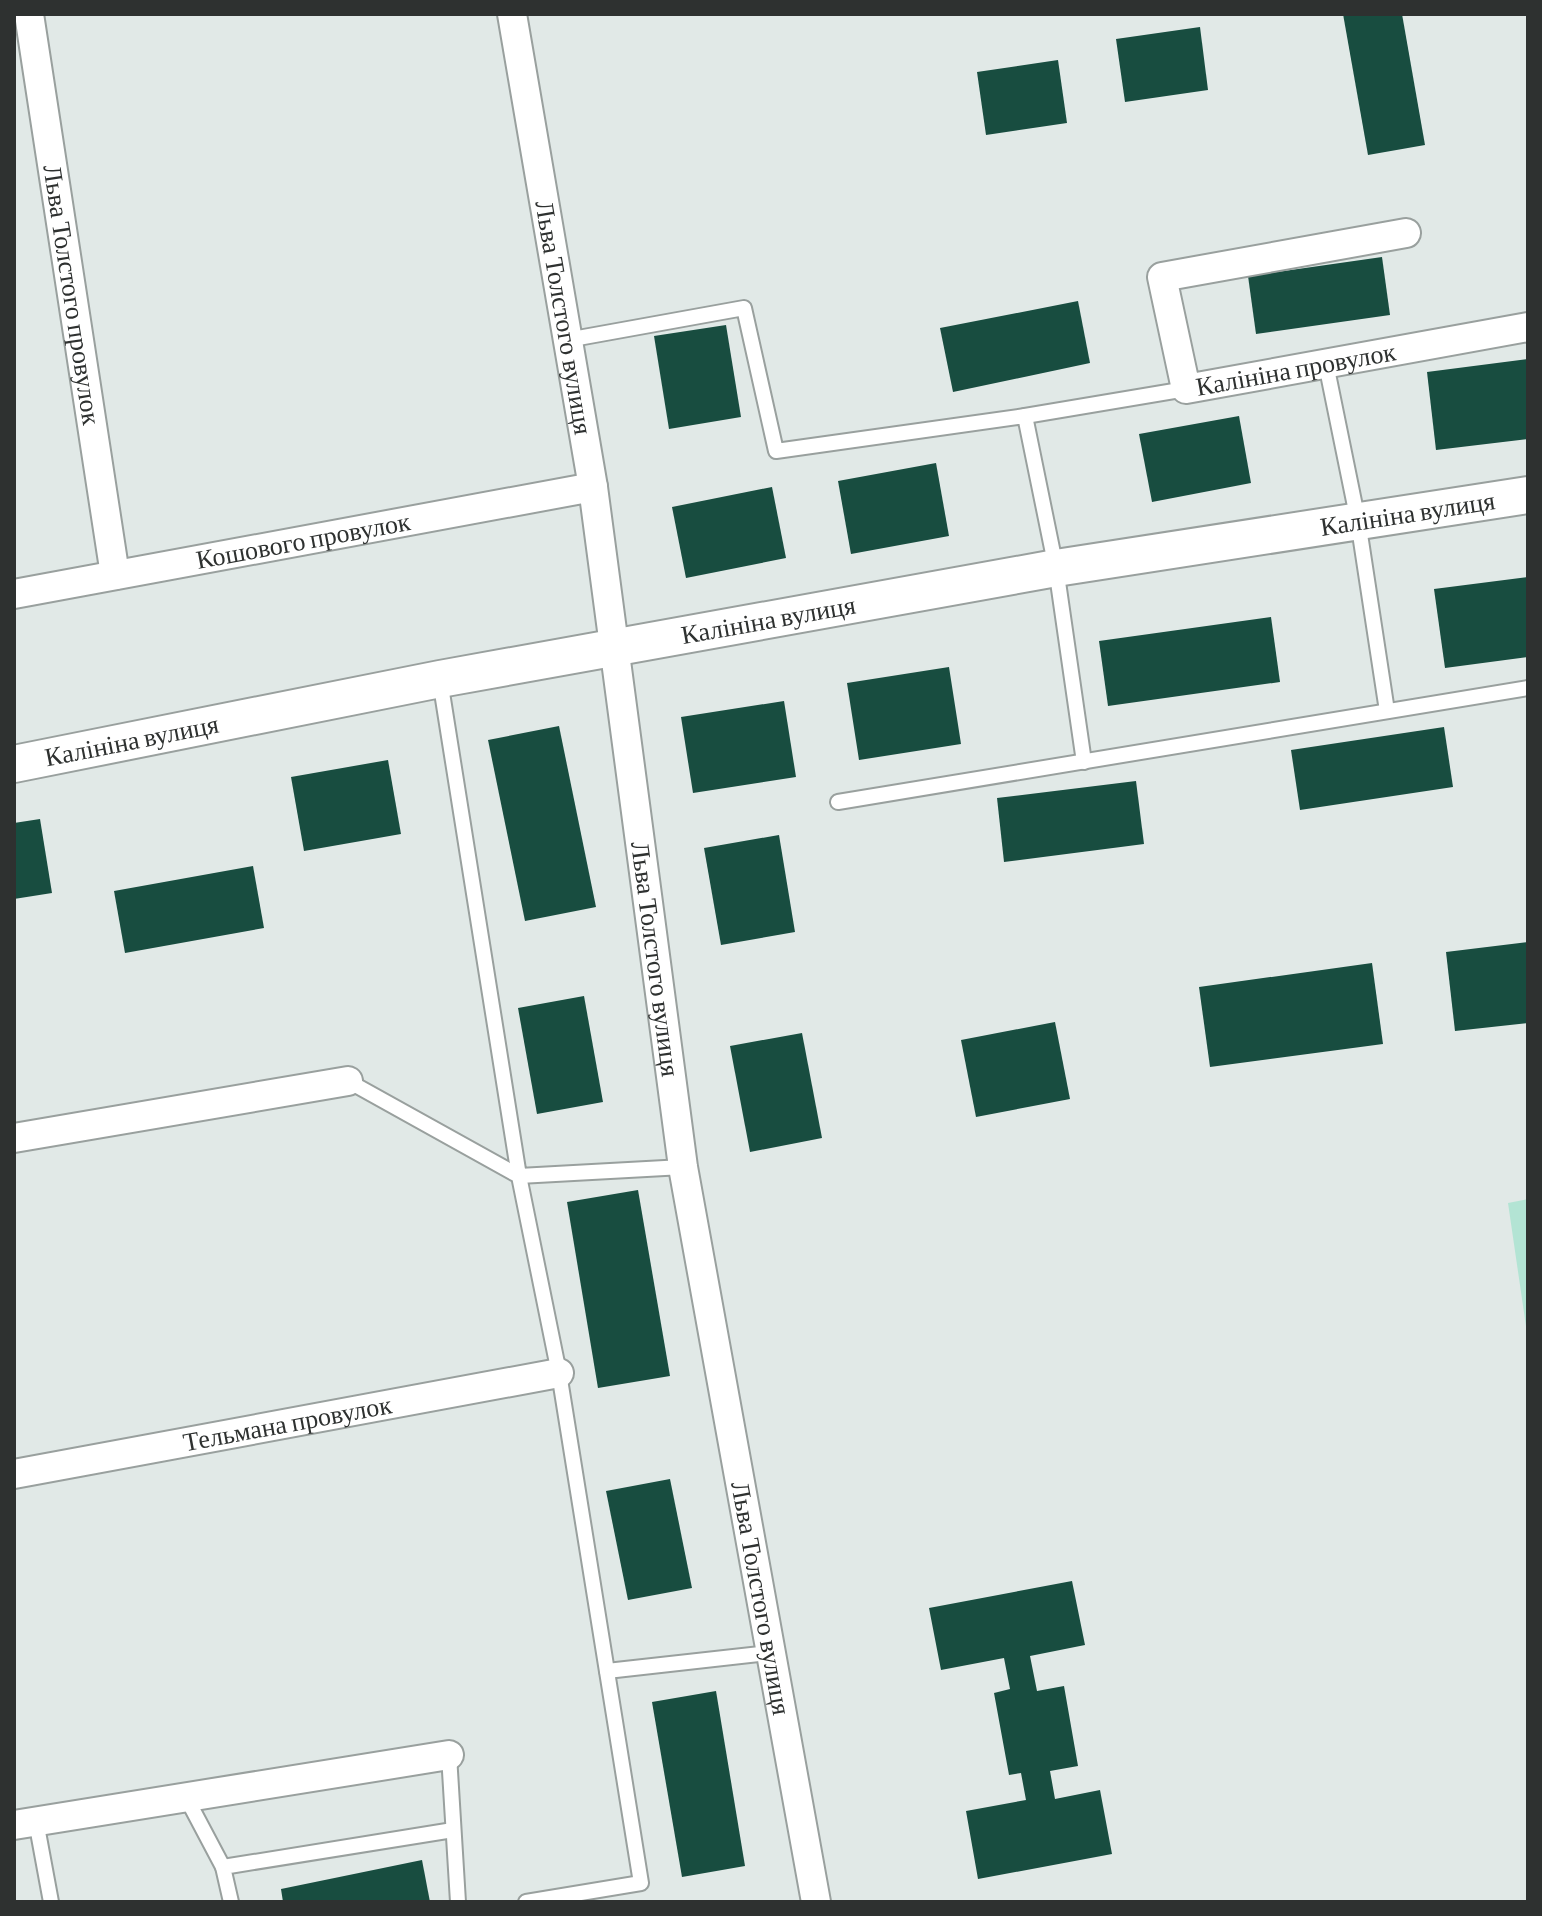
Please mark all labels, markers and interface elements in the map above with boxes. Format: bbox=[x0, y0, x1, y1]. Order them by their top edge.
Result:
street label: Льва Толстого провулок bbox=[37, 163, 106, 427]
street label: Льва Толстого вулиця bbox=[529, 198, 598, 437]
street label: Калініна провулок bbox=[1194, 337, 1398, 402]
street label: Калініна вулиця bbox=[1318, 486, 1497, 542]
street label: Кошового провулок bbox=[194, 507, 413, 575]
street label: Калініна вулиця bbox=[679, 590, 858, 650]
street label: Калініна вулиця bbox=[42, 710, 221, 773]
street label: Льва Толстого вулиця bbox=[625, 840, 685, 1078]
street label: Тельмана провулок bbox=[181, 1390, 394, 1457]
street label: Льва Толстого вулиця bbox=[725, 1479, 796, 1717]

